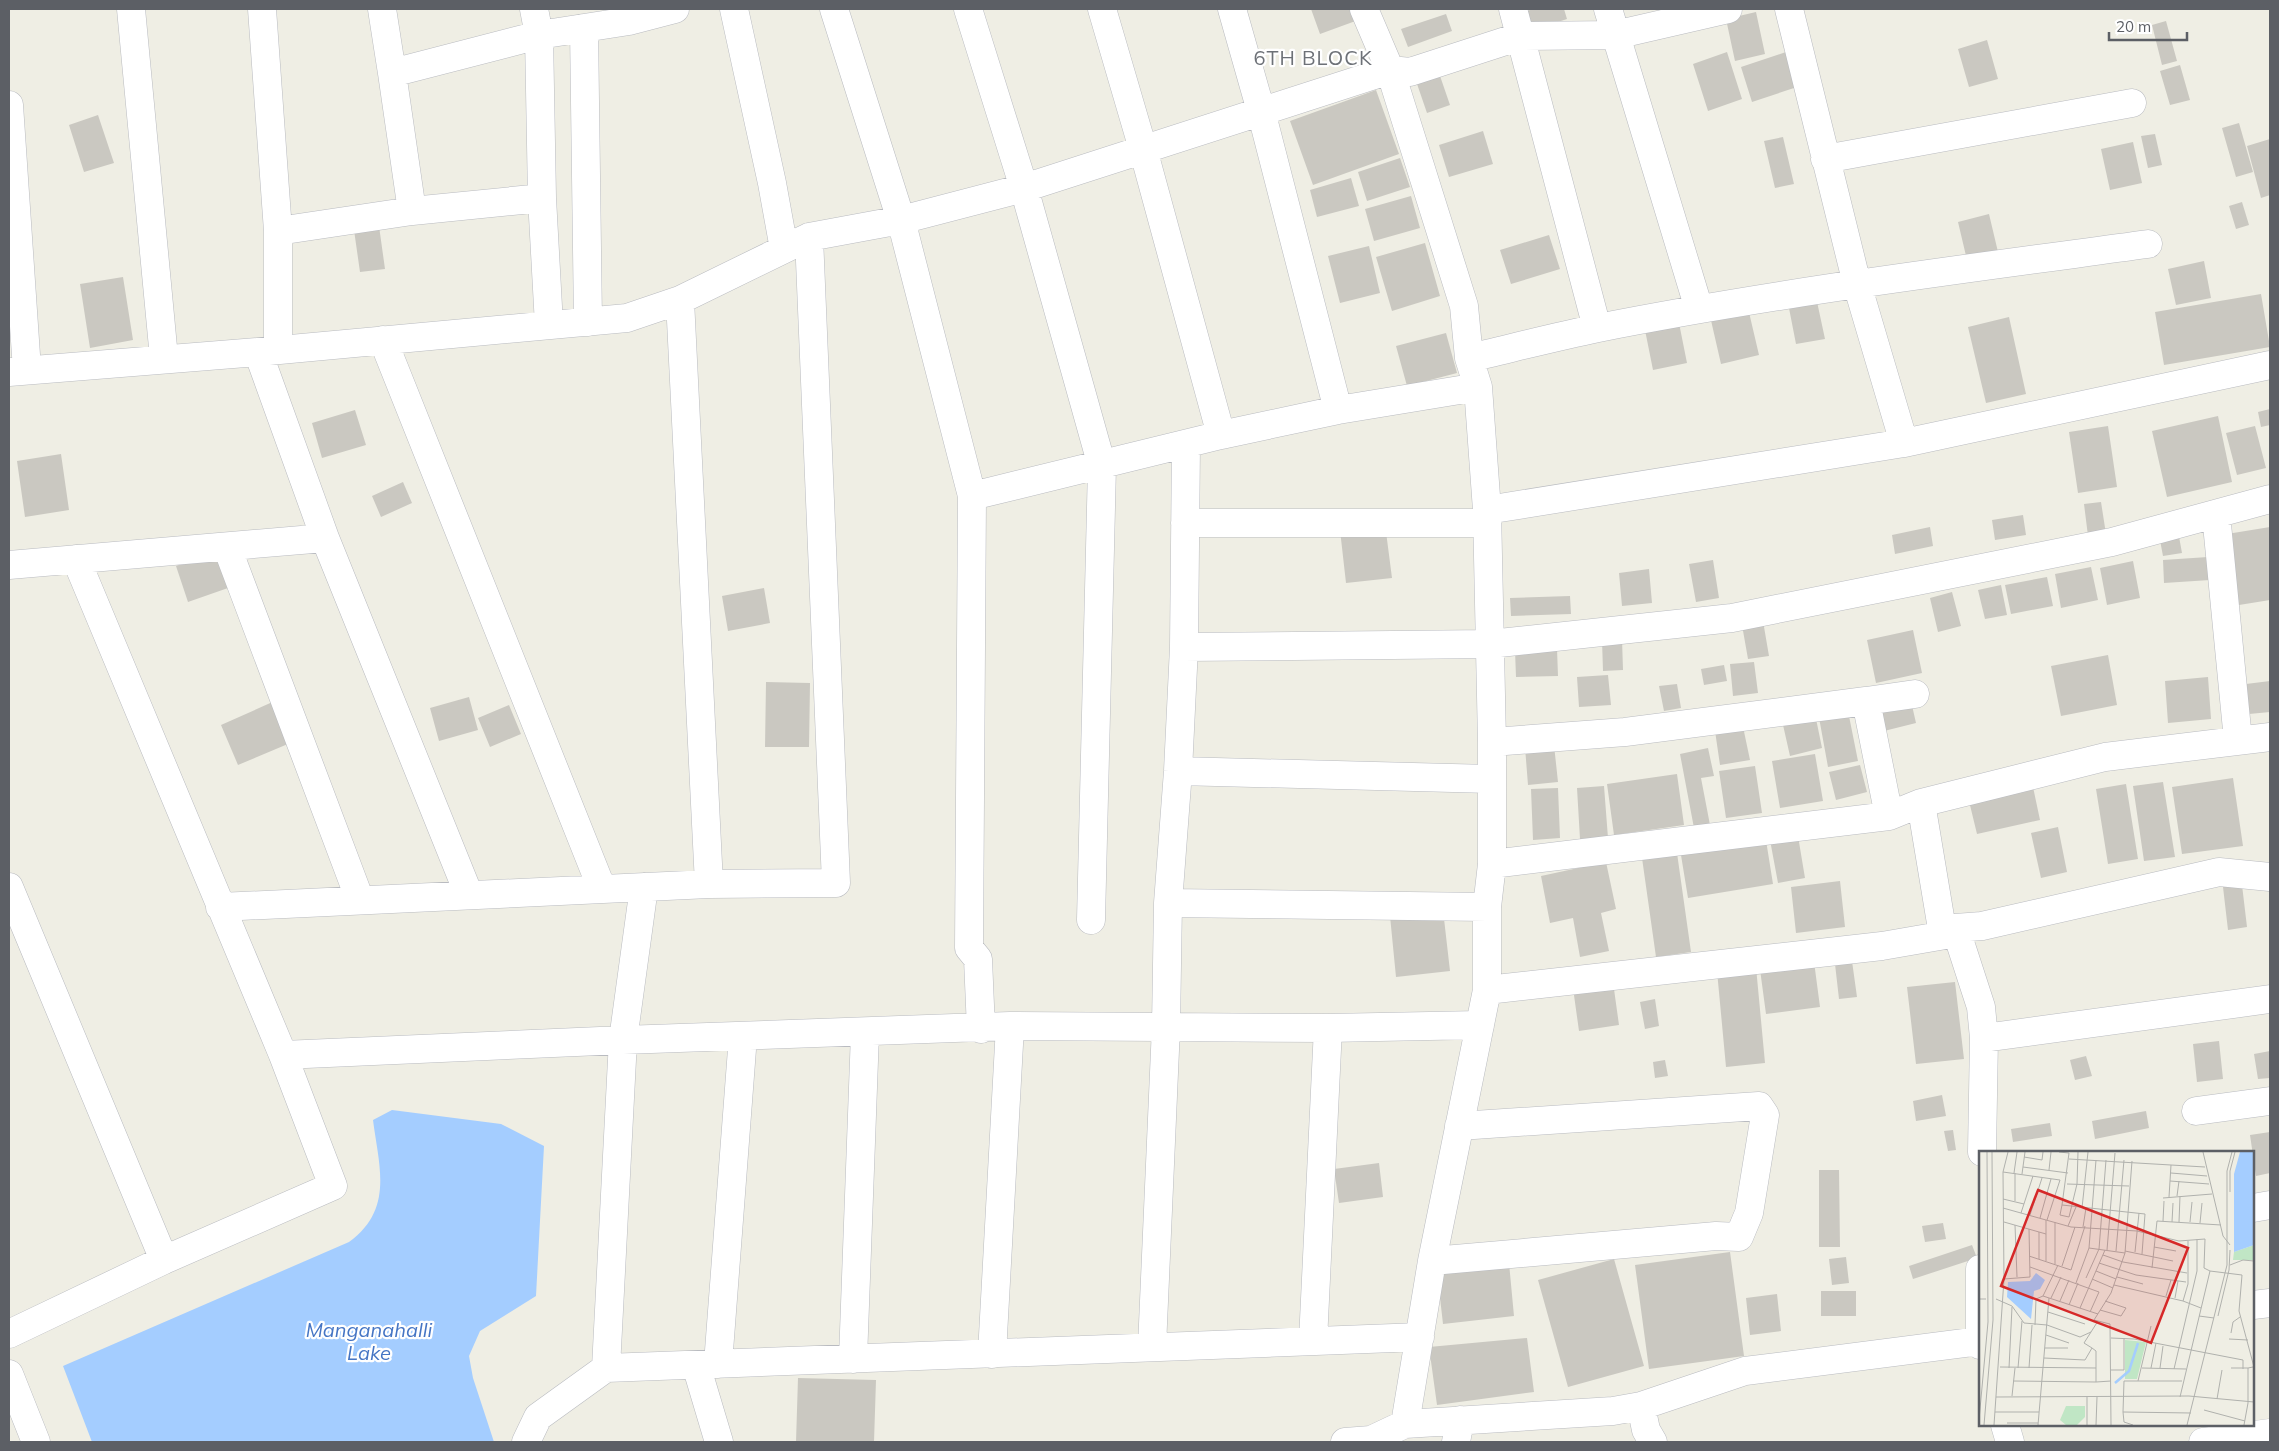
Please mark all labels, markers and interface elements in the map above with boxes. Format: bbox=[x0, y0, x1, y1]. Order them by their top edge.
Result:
scale bar bbox=[2109, 10, 2186, 42]
text: 20 m bbox=[2116, 17, 2151, 36]
district label: 6TH BLOCK bbox=[1253, 45, 1373, 70]
inset map bbox=[1979, 1151, 2254, 1426]
water label: Manganahalli Lake bbox=[306, 1317, 433, 1365]

